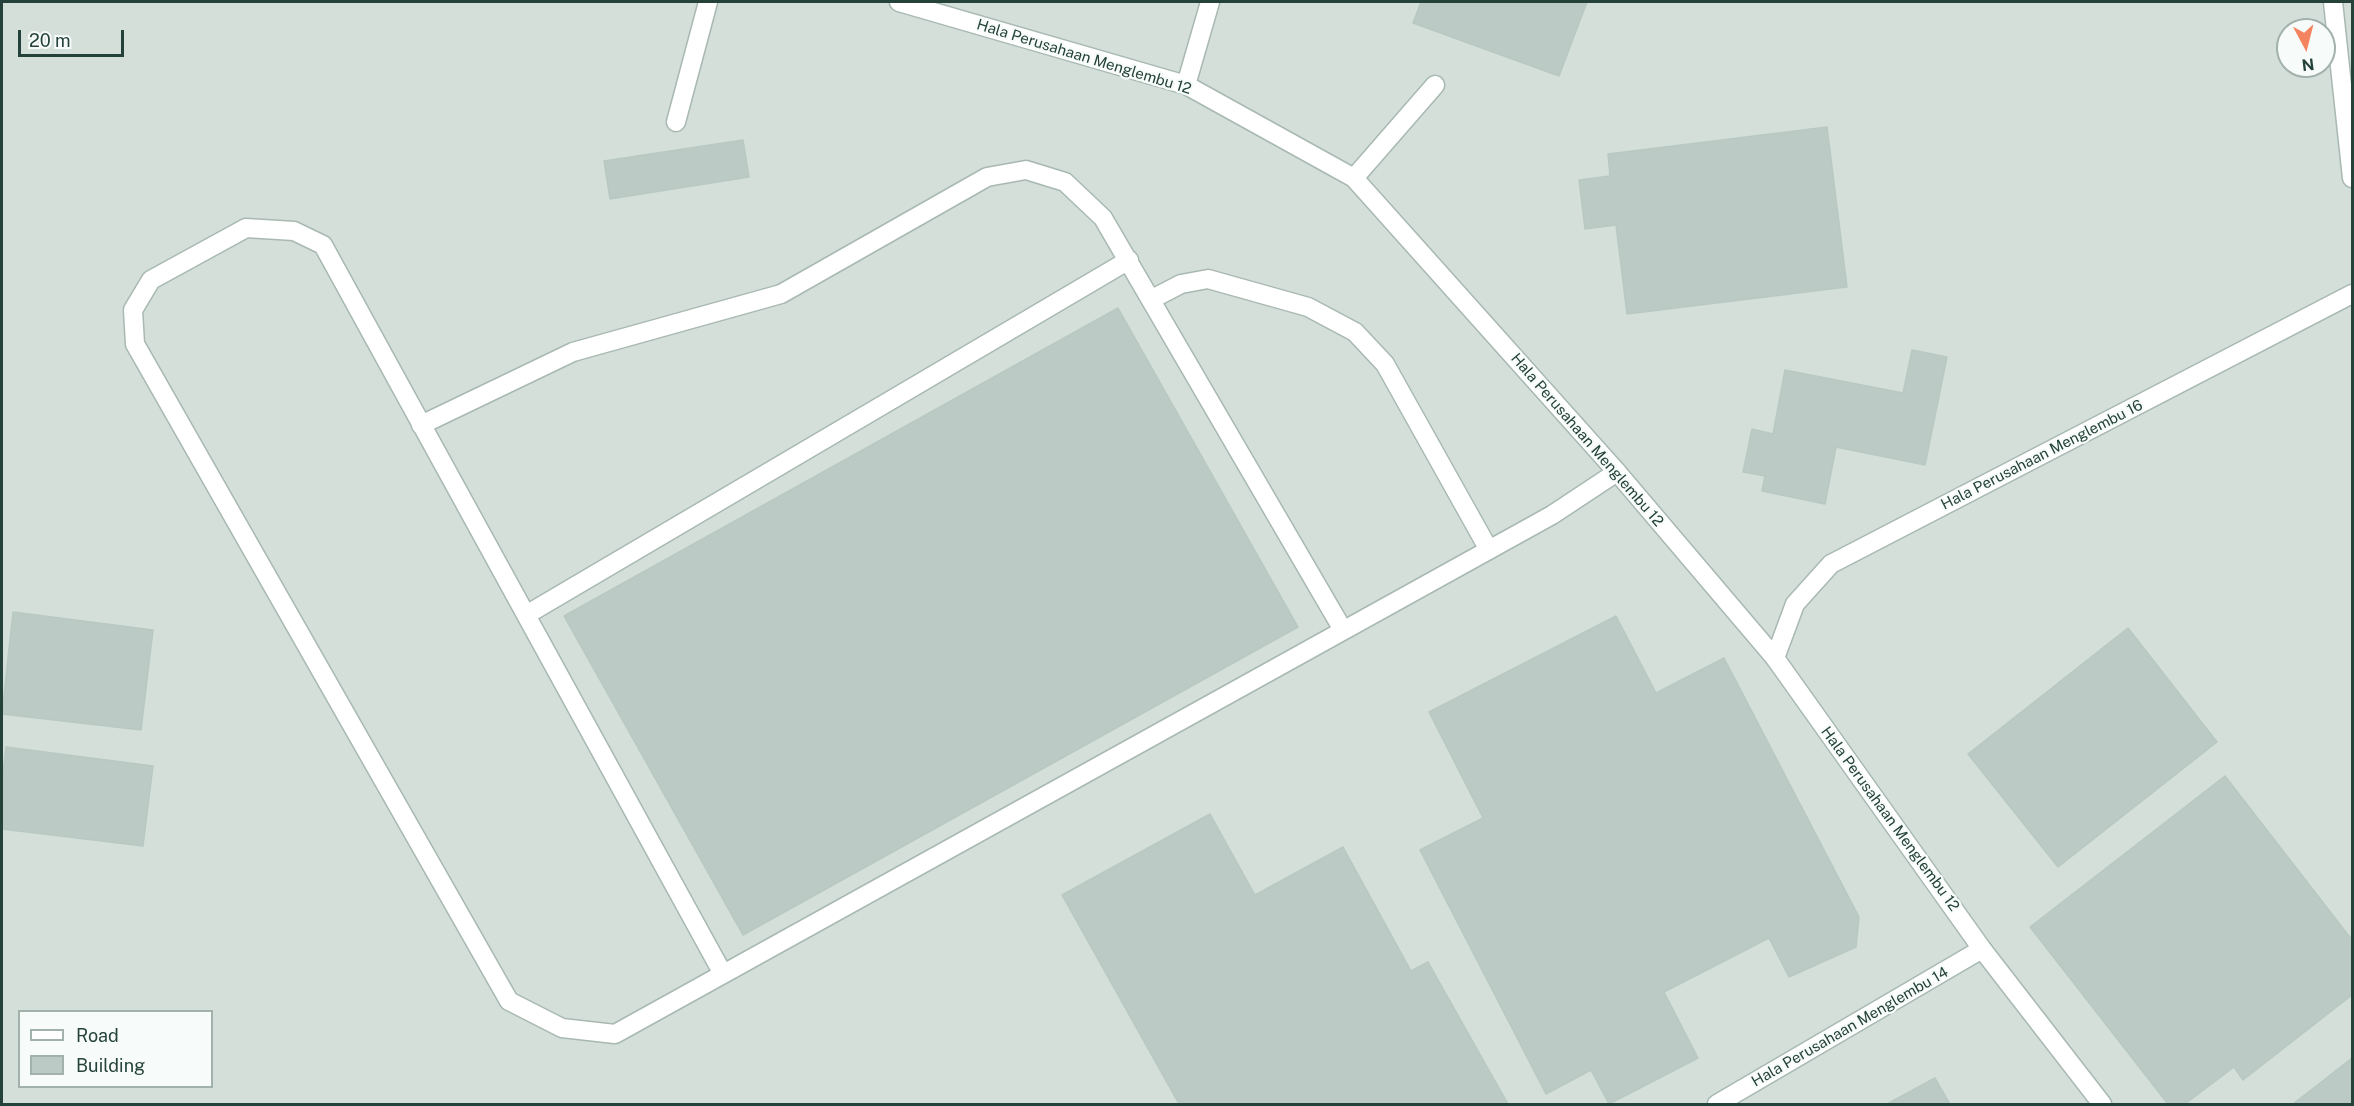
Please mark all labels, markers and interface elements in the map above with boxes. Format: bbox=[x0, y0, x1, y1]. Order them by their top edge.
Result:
street label: Hala Perusahaan Menglembu 12 bbox=[974, 16, 1194, 98]
scale bar bbox=[21, 18, 128, 56]
north arrow bbox=[2276, 18, 2336, 78]
text: 20 m bbox=[29, 30, 71, 51]
text: N bbox=[2301, 54, 2315, 75]
street label: Hala Perusahaan Menglembu 12 bbox=[1507, 350, 1667, 530]
street label: Hala Perusahaan Menglembu 16 bbox=[1938, 396, 2146, 514]
street label: Hala Perusahaan Menglembu 12 bbox=[1817, 723, 1963, 915]
street label: Hala Perusahaan Menglembu 14 bbox=[1748, 963, 1952, 1091]
legend bbox=[18, 1010, 213, 1088]
text: Road bbox=[76, 1025, 119, 1046]
text: Building bbox=[76, 1055, 145, 1076]

